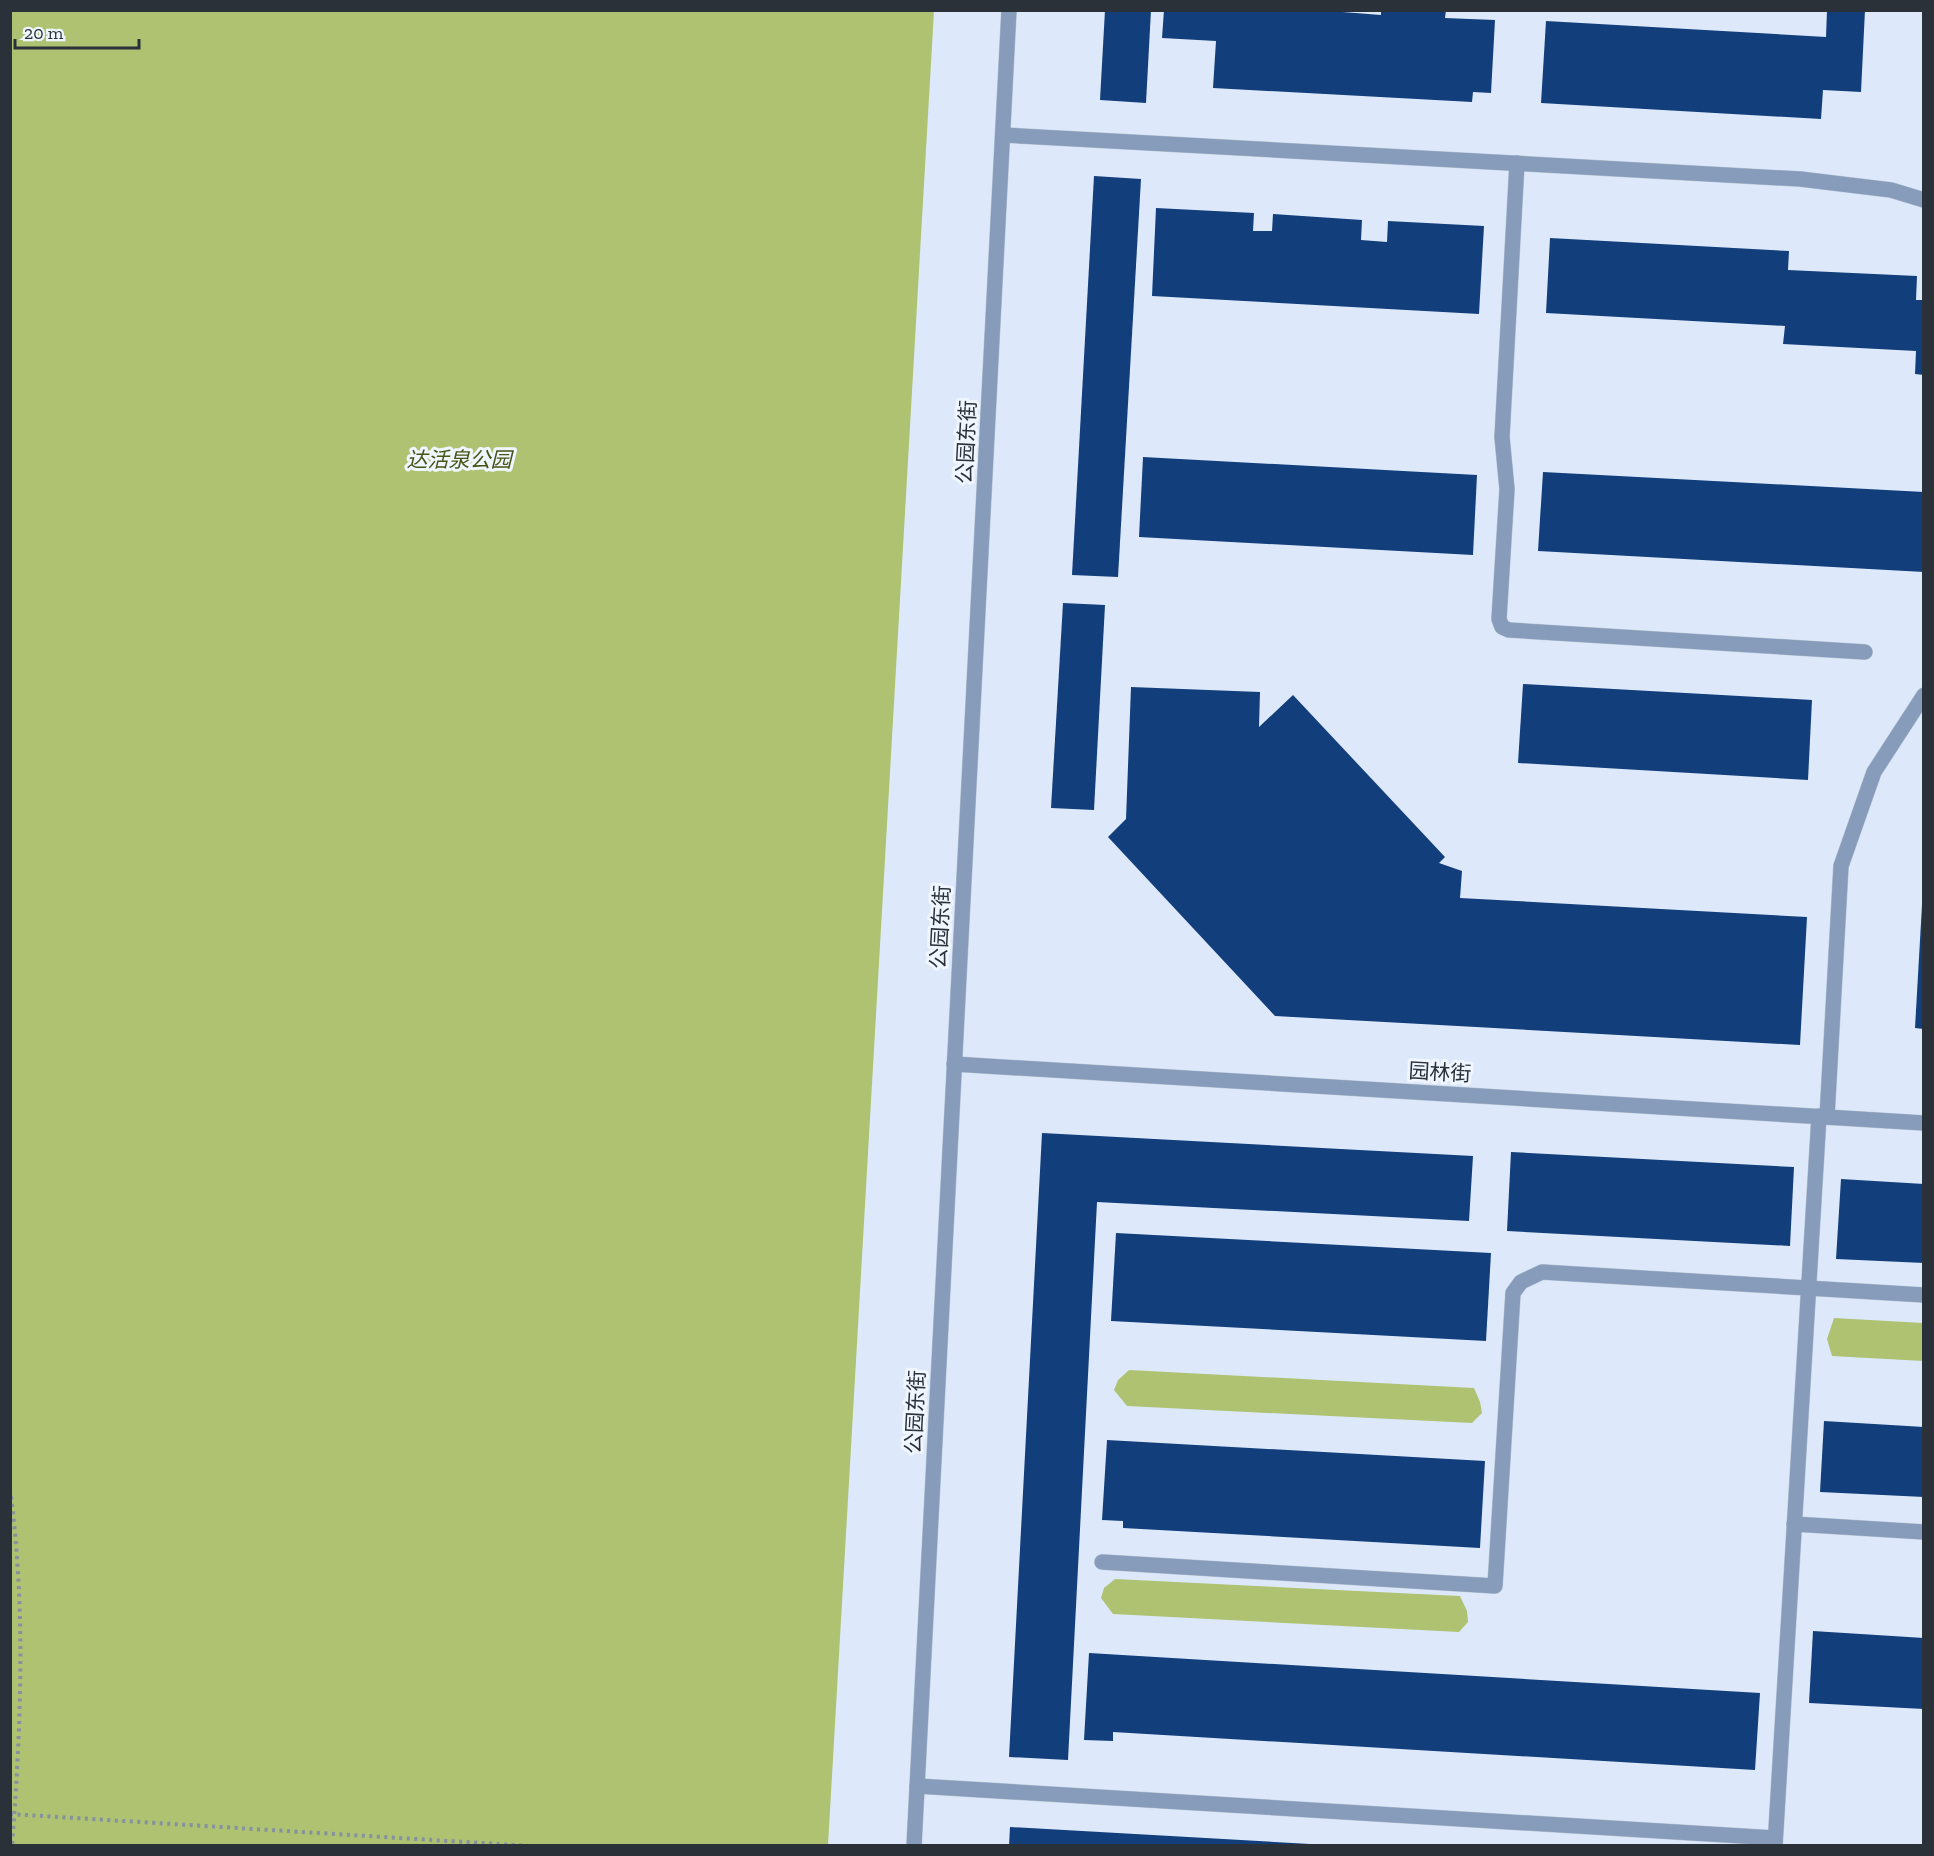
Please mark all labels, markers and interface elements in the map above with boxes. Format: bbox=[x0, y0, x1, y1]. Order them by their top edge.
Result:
scale bar bbox=[15, 12, 140, 50]
text: 20 m bbox=[24, 22, 64, 44]
street label: 公园东街 bbox=[951, 399, 981, 485]
park label: 达活泉公园 bbox=[407, 447, 514, 472]
street label: 公园东街 bbox=[925, 884, 955, 970]
street label: 园林街 bbox=[1408, 1058, 1472, 1086]
street label: 公园东街 bbox=[900, 1369, 930, 1455]

